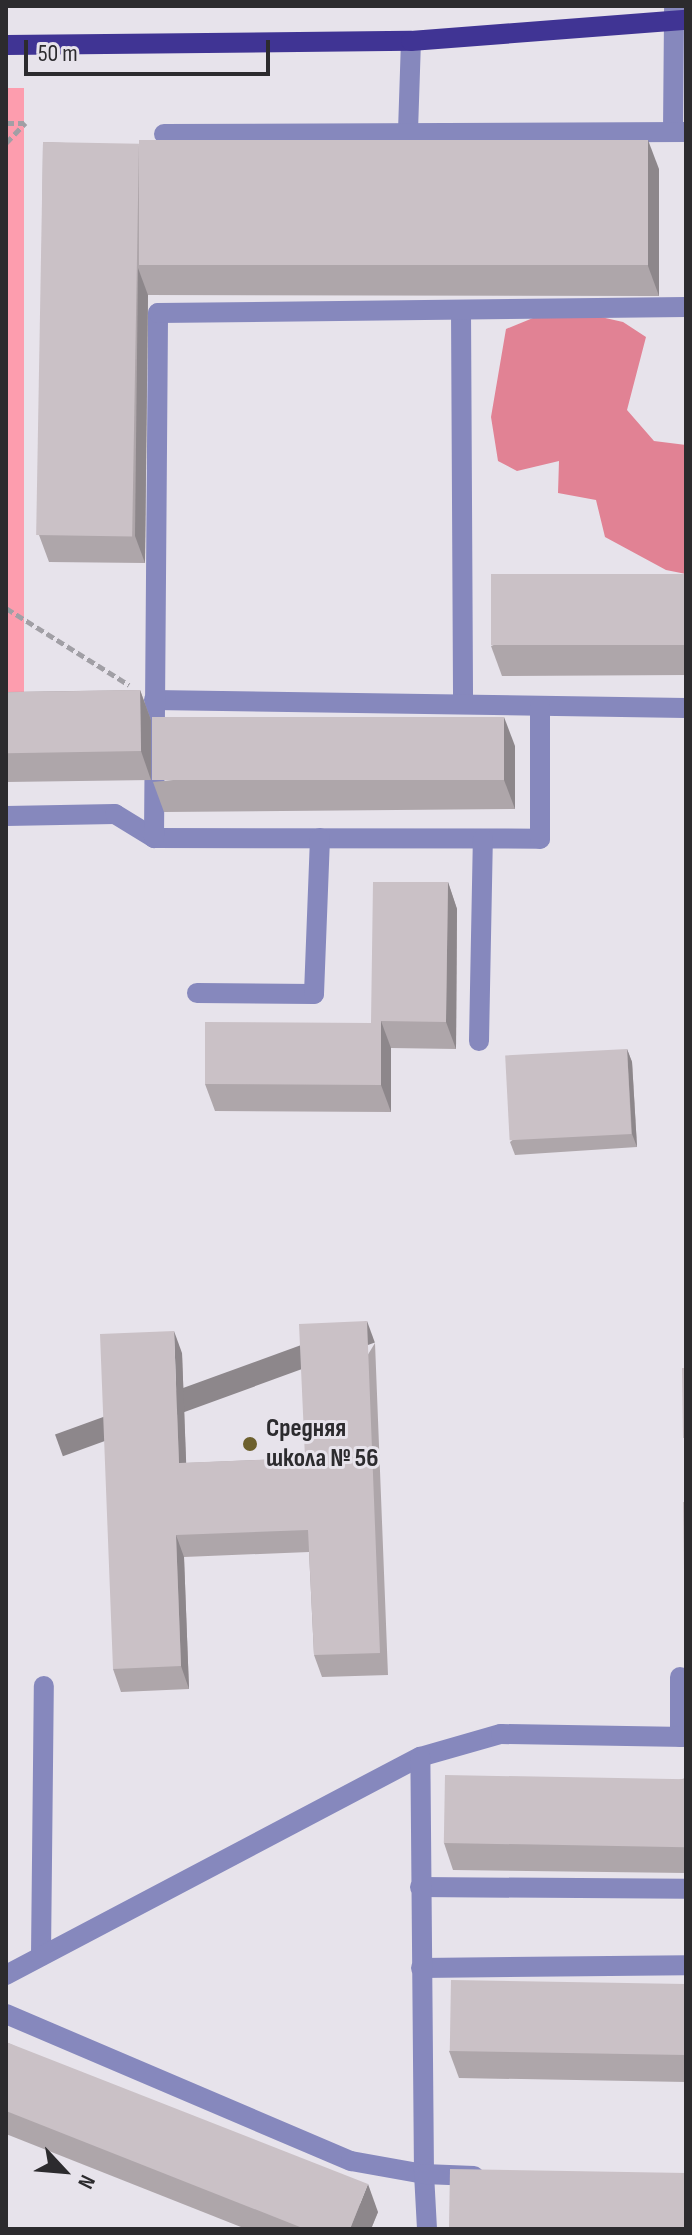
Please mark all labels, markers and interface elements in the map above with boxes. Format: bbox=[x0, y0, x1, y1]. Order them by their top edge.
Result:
scale bar bbox=[28, 24, 274, 74]
text: 50 m bbox=[38, 39, 78, 68]
place label: Средняя школа № 56 bbox=[266, 1413, 378, 1474]
marker: Средняя школа № 56 bbox=[241, 1435, 259, 1453]
north arrow bbox=[24, 2131, 104, 2211]
text: N bbox=[71, 2171, 101, 2193]

